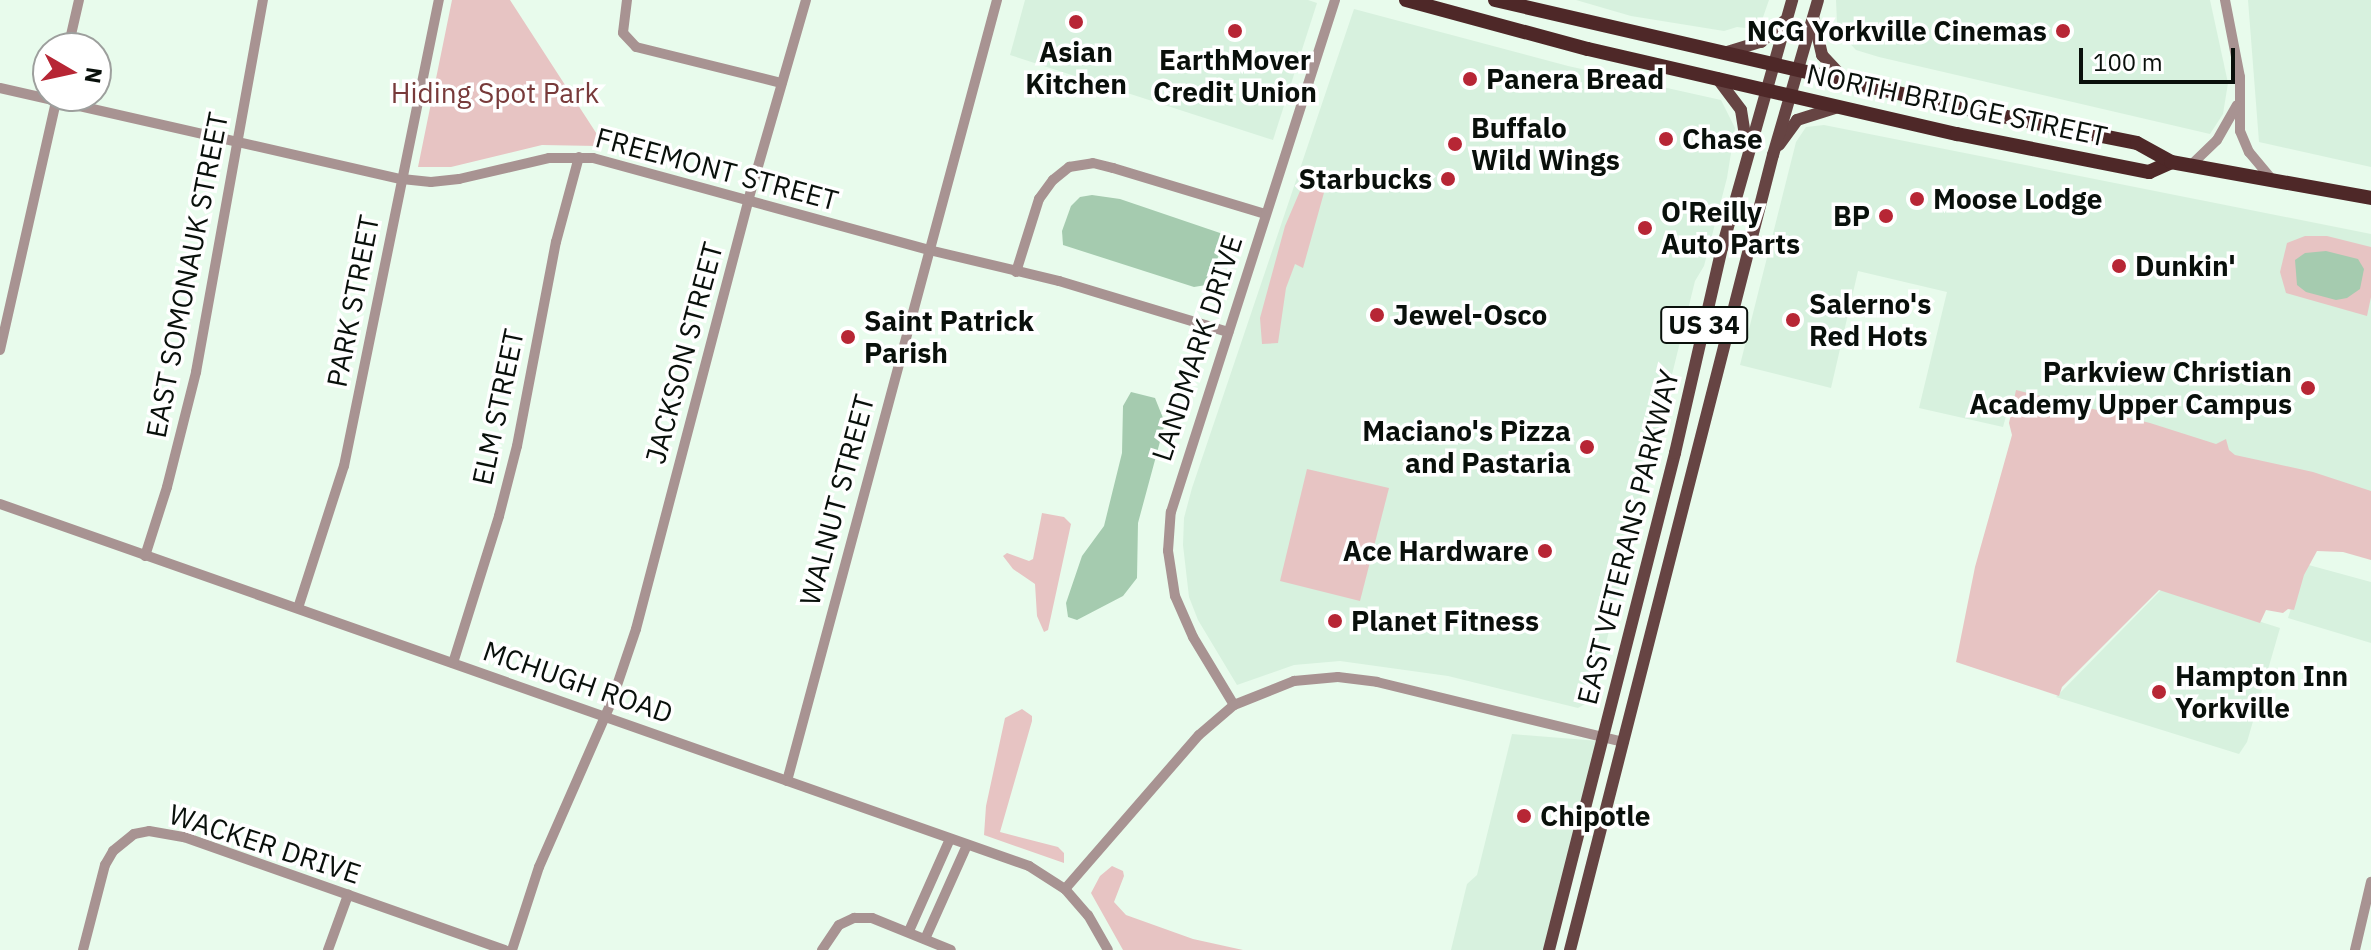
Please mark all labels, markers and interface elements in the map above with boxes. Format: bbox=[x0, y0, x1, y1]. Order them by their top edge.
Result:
marker: Asian Kitchen bbox=[1067, 13, 1085, 31]
place label: NCG Yorkville Cinemas bbox=[1747, 14, 2047, 48]
marker: EarthMover Credit Union bbox=[1226, 22, 1244, 40]
marker: NCG Yorkville Cinemas bbox=[2054, 22, 2072, 40]
north arrow bbox=[32, 32, 112, 112]
scale bar bbox=[2083, 32, 2239, 82]
place label: Asian Kitchen bbox=[1025, 35, 1127, 101]
place label: EarthMover Credit Union bbox=[1153, 43, 1317, 109]
text: 100 m bbox=[2093, 46, 2163, 78]
street label: NORTH BRIDGE STREET bbox=[1804, 57, 2110, 153]
place label: Panera Bread bbox=[1486, 62, 1664, 96]
text: N bbox=[79, 65, 110, 86]
marker: Panera Bread bbox=[1461, 70, 1479, 88]
park label: Hiding Spot Park bbox=[391, 76, 599, 110]
street label: EAST SOMONAUK STREET bbox=[139, 109, 235, 441]
place label: Buffalo Wild Wings bbox=[1471, 111, 1620, 177]
street label: FREEMONT STREET bbox=[592, 120, 842, 218]
place label: Chase bbox=[1682, 122, 1763, 156]
marker: Chase bbox=[1657, 130, 1675, 148]
marker: Buffalo Wild Wings bbox=[1446, 135, 1464, 153]
place label: Starbucks bbox=[1299, 162, 1432, 196]
marker: Starbucks bbox=[1439, 170, 1457, 188]
place label: Moose Lodge bbox=[1933, 182, 2102, 216]
marker: Moose Lodge bbox=[1908, 190, 1926, 208]
place label: O'Reilly Auto Parts bbox=[1661, 195, 1800, 261]
place label: BP bbox=[1833, 199, 1870, 233]
marker: BP bbox=[1877, 207, 1895, 225]
street label: PARK STREET bbox=[320, 212, 386, 390]
marker: O'Reilly Auto Parts bbox=[1636, 219, 1654, 237]
street label: LANDMARK DRIVE bbox=[1145, 231, 1249, 465]
street label: JACKSON STREET bbox=[638, 239, 730, 467]
place label: Dunkin' bbox=[2135, 249, 2236, 283]
marker: Dunkin' bbox=[2110, 257, 2128, 275]
place label: Salerno's Red Hots bbox=[1809, 287, 1931, 353]
place label: Jewel-Osco bbox=[1393, 298, 1547, 332]
road number: US 34 bbox=[1660, 303, 1748, 347]
place label: Saint Patrick Parish bbox=[864, 304, 1034, 370]
marker: Jewel-Osco bbox=[1368, 306, 1386, 324]
marker: Salerno's Red Hots bbox=[1784, 311, 1802, 329]
street label: ELM STREET bbox=[465, 326, 531, 488]
marker: Saint Patrick Parish bbox=[839, 328, 857, 346]
place label: Parkview Christian Academy Upper Campus bbox=[1969, 355, 2292, 421]
street label: EAST VETERANS PARKWAY bbox=[1570, 366, 1686, 708]
marker: Parkview Christian Academy Upper Campus bbox=[2299, 379, 2317, 397]
street label: WALNUT STREET bbox=[793, 391, 881, 609]
place label: Maciano's Pizza and Pastaria bbox=[1362, 414, 1571, 480]
marker: Maciano's Pizza and Pastaria bbox=[1578, 438, 1596, 456]
place label: Ace Hardware bbox=[1343, 534, 1529, 568]
marker: Ace Hardware bbox=[1536, 542, 1554, 560]
place label: Planet Fitness bbox=[1351, 604, 1539, 638]
marker: Planet Fitness bbox=[1326, 612, 1344, 630]
street label: MCHUGH ROAD bbox=[479, 634, 677, 730]
place label: Hampton Inn Yorkville bbox=[2175, 659, 2348, 725]
marker: Hampton Inn Yorkville bbox=[2150, 683, 2168, 701]
street label: WACKER DRIVE bbox=[165, 797, 365, 891]
place label: Chipotle bbox=[1540, 799, 1651, 833]
marker: Chipotle bbox=[1515, 807, 1533, 825]

